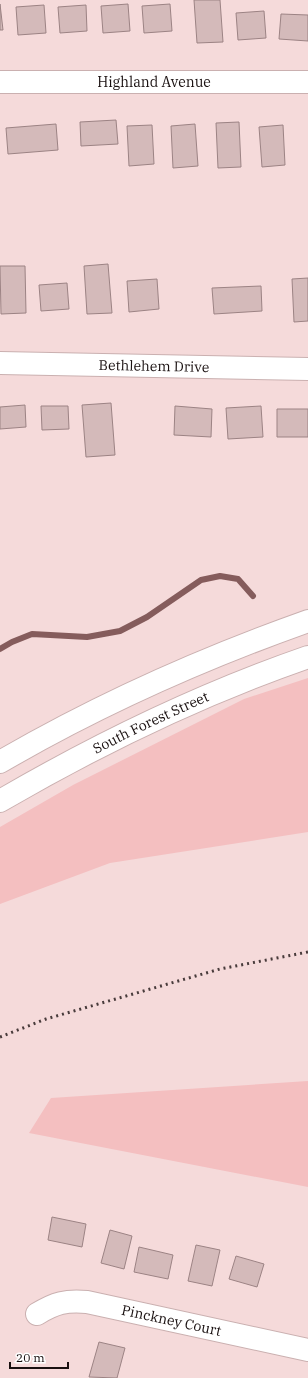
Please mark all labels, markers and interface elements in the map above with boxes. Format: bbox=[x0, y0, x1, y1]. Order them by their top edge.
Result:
street label: Highland Avenue bbox=[97, 73, 211, 91]
street label: Bethlehem Drive bbox=[99, 356, 209, 376]
street label: South Forest Street bbox=[90, 688, 211, 758]
street label: Pinckney Court bbox=[120, 1301, 223, 1340]
scale bar bbox=[10, 1344, 68, 1370]
text: 20 m bbox=[16, 1350, 45, 1365]

